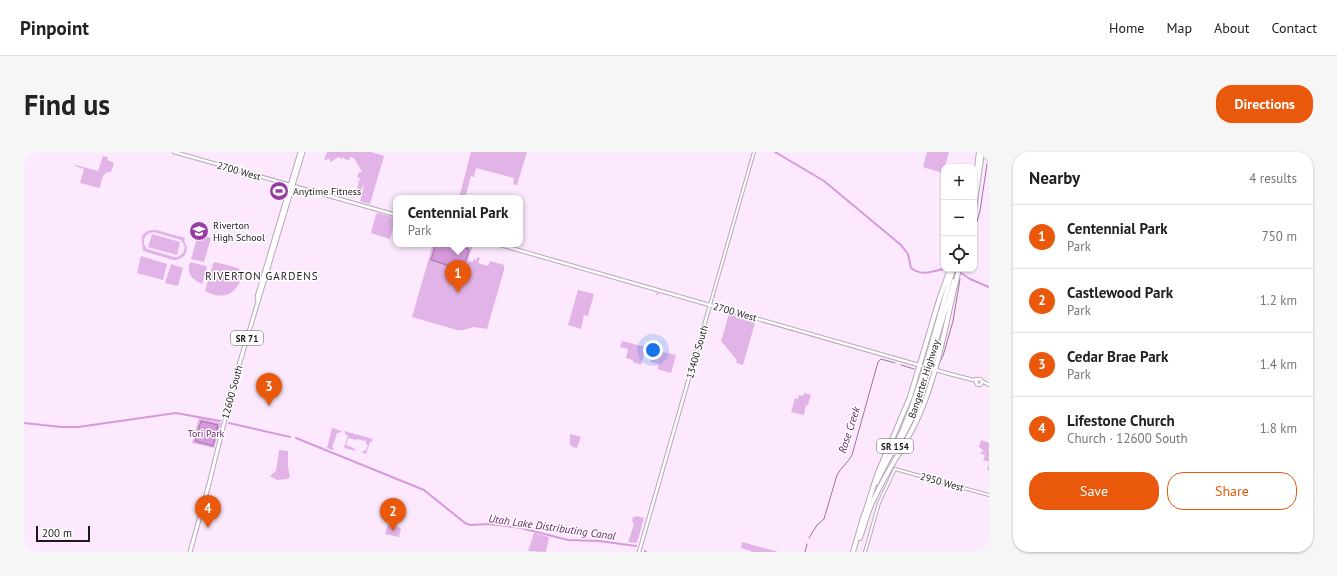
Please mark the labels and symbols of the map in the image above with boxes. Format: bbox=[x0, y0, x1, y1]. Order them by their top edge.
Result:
street label: 2700 West bbox=[216, 159, 263, 184]
sports icon: Anytime Fitness bbox=[268, 180, 290, 202]
place label: Anytime Fitness bbox=[293, 185, 361, 198]
place label: Riverton High School bbox=[213, 219, 265, 244]
school or university icon: Riverton High School bbox=[188, 220, 210, 242]
pin: 1 bbox=[445, 260, 471, 293]
district label: RIVERTON GARDENS bbox=[205, 269, 319, 283]
street label: 2700 West bbox=[712, 300, 759, 325]
street label: 13400 South bbox=[683, 324, 711, 380]
road number: SR 71 bbox=[231, 331, 263, 345]
street label: Bangerter Highway bbox=[905, 338, 943, 420]
your location bbox=[643, 340, 663, 360]
street label: 12600 South bbox=[219, 364, 245, 420]
pin: 3 bbox=[256, 373, 282, 406]
water label: Rose Creek bbox=[835, 404, 863, 455]
park label: Tori Park bbox=[188, 427, 225, 440]
road number: SR 154 bbox=[877, 439, 913, 453]
street label: 2950 West bbox=[919, 470, 966, 495]
pin: 4 bbox=[195, 495, 221, 528]
pin: 2 bbox=[380, 498, 406, 531]
water label: Utah Lake Distributing Canal bbox=[488, 511, 617, 543]
scale bar bbox=[36, 524, 90, 543]

